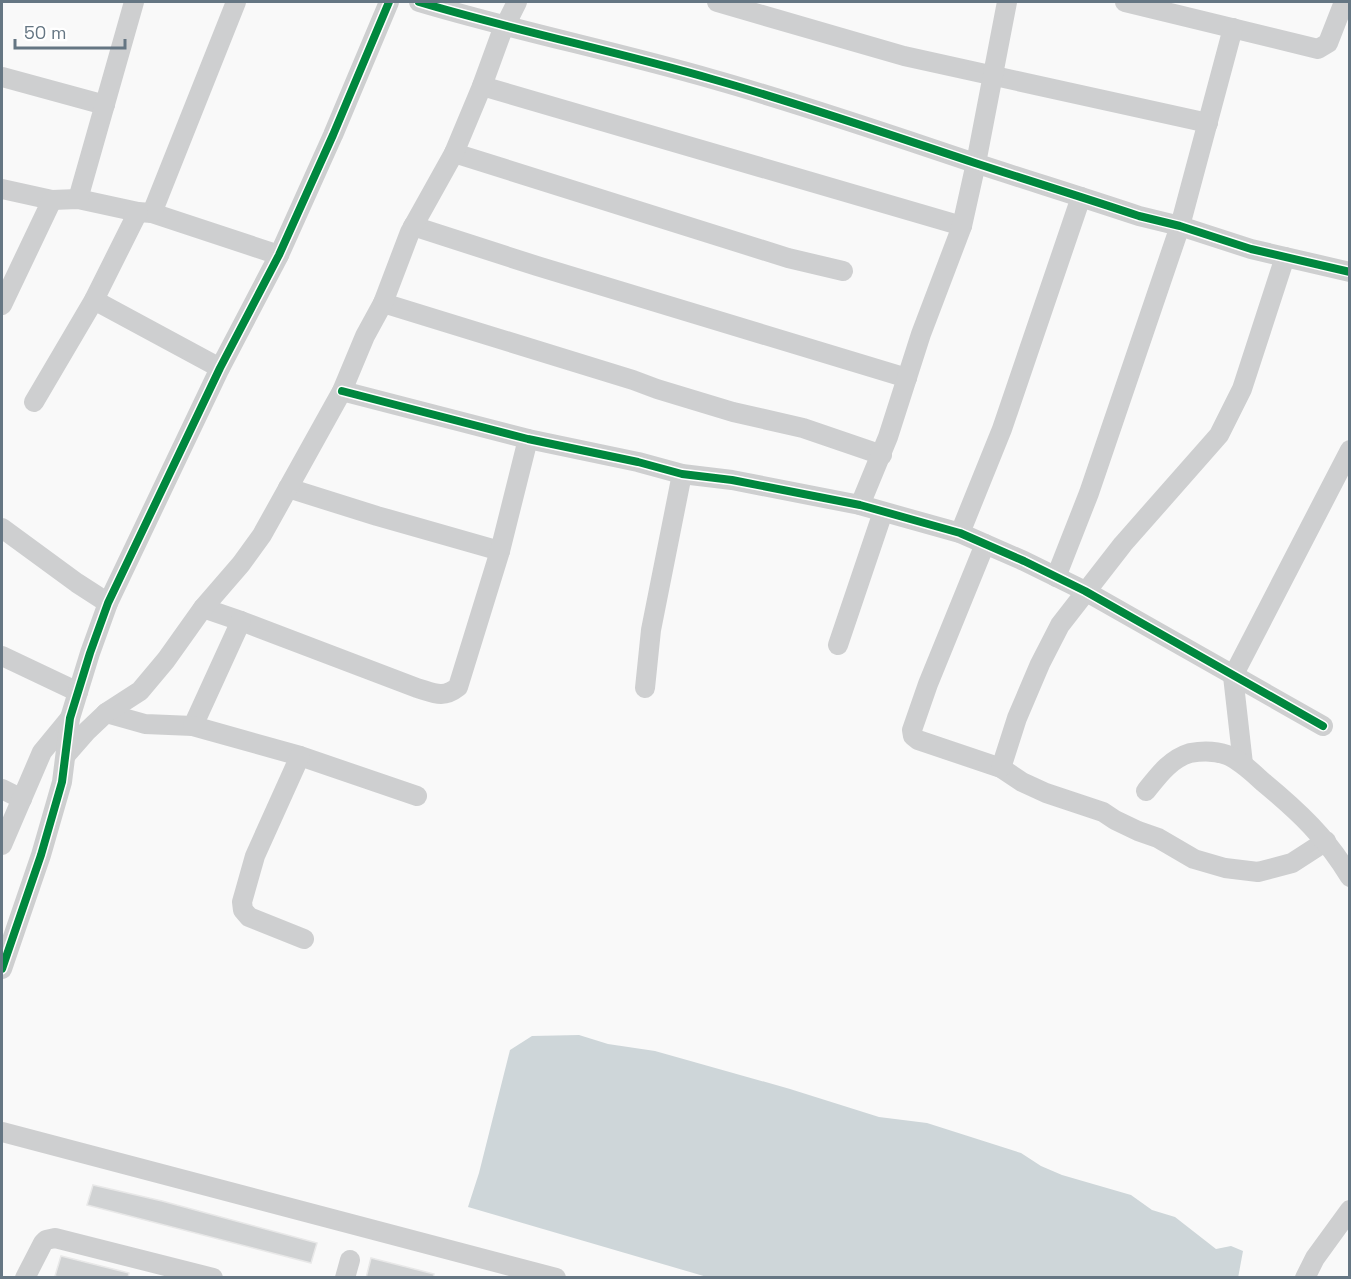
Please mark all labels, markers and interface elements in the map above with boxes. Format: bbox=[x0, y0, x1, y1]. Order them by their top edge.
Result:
scale bar bbox=[15, 12, 124, 50]
text: 50 m bbox=[24, 21, 66, 44]

